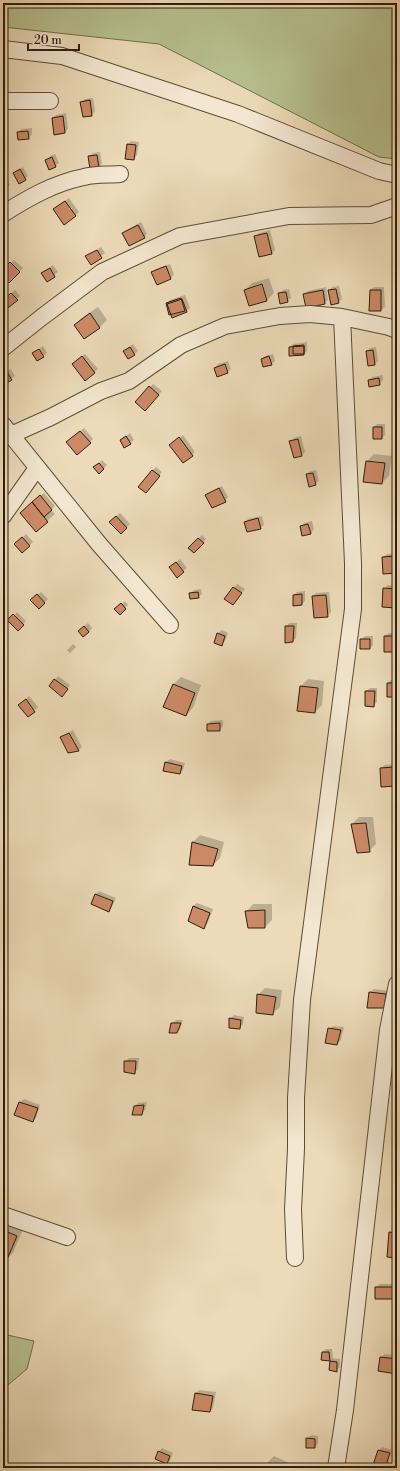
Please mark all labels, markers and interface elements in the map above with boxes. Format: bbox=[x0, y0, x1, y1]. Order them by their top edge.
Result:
scale bar bbox=[28, 26, 79, 52]
text: 20 m bbox=[34, 33, 62, 48]

